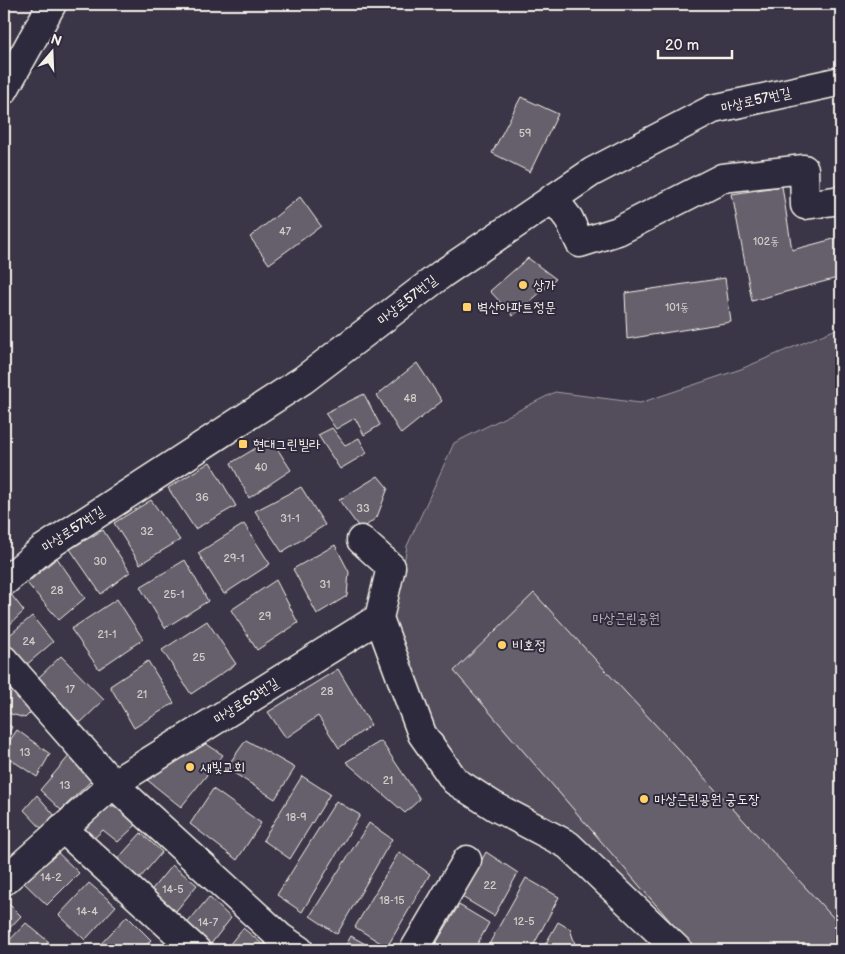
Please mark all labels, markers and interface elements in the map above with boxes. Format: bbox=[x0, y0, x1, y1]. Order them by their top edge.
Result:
north arrow bbox=[28, 28, 78, 78]
scale bar bbox=[658, 28, 731, 60]
text: N bbox=[48, 30, 64, 50]
text: 20 m bbox=[665, 36, 699, 55]
street label: 마상로57번길 bbox=[719, 84, 793, 116]
house number: 59 bbox=[519, 127, 531, 140]
house number: 47 bbox=[279, 225, 292, 238]
house number: 102동 bbox=[753, 235, 779, 248]
street label: 마상로57번길 bbox=[374, 271, 441, 329]
place label: 상가 bbox=[533, 277, 556, 294]
marker: 상가 bbox=[517, 279, 529, 291]
place label: 벽산아파트정문 bbox=[477, 299, 556, 316]
marker: 벽산아파트정문 bbox=[461, 301, 473, 313]
house number: 101동 bbox=[665, 301, 689, 314]
house number: 48 bbox=[403, 392, 417, 405]
place label: 현대그린빌라 bbox=[253, 436, 321, 453]
marker: 현대그린빌라 bbox=[237, 438, 249, 450]
house number: 40 bbox=[254, 461, 268, 474]
house number: 36 bbox=[195, 491, 209, 504]
street label: 마상로57번길 bbox=[38, 502, 108, 556]
house number: 33 bbox=[356, 502, 370, 515]
house number: 31-1 bbox=[280, 512, 300, 525]
house number: 32 bbox=[140, 525, 154, 538]
house number: 29-1 bbox=[223, 552, 245, 565]
house number: 30 bbox=[93, 555, 107, 568]
house number: 31 bbox=[319, 578, 331, 591]
house number: 28 bbox=[51, 584, 63, 597]
house number: 25-1 bbox=[163, 588, 185, 601]
house number: 29 bbox=[259, 610, 271, 623]
park label: 마상근린공원 bbox=[592, 610, 660, 627]
house number: 21-1 bbox=[98, 628, 116, 641]
house number: 24 bbox=[22, 635, 36, 648]
place label: 비호정 bbox=[512, 637, 546, 654]
marker: 비호정 bbox=[496, 639, 508, 651]
house number: 25 bbox=[193, 651, 205, 664]
street label: 마상로63번길 bbox=[210, 674, 282, 728]
house number: 17 bbox=[65, 683, 75, 696]
house number: 28 bbox=[321, 685, 333, 698]
house number: 21 bbox=[137, 688, 147, 701]
house number: 13 bbox=[19, 746, 31, 759]
place label: 새빛교회 bbox=[200, 759, 245, 776]
marker: 새빛교회 bbox=[184, 761, 196, 773]
house number: 21 bbox=[383, 774, 393, 787]
house number: 13 bbox=[59, 779, 71, 792]
place label: 마상근린공원 궁도장 bbox=[654, 791, 760, 808]
marker: 마상근린공원 궁도장 bbox=[638, 793, 650, 805]
house number: 18-9 bbox=[285, 811, 307, 824]
house number: 14-2 bbox=[40, 871, 62, 884]
house number: 22 bbox=[484, 879, 497, 892]
house number: 14-5 bbox=[162, 883, 184, 896]
house number: 18-15 bbox=[379, 894, 405, 907]
house number: 14-4 bbox=[76, 905, 98, 918]
house number: 12-5 bbox=[513, 915, 535, 928]
house number: 14-7 bbox=[198, 916, 219, 929]

